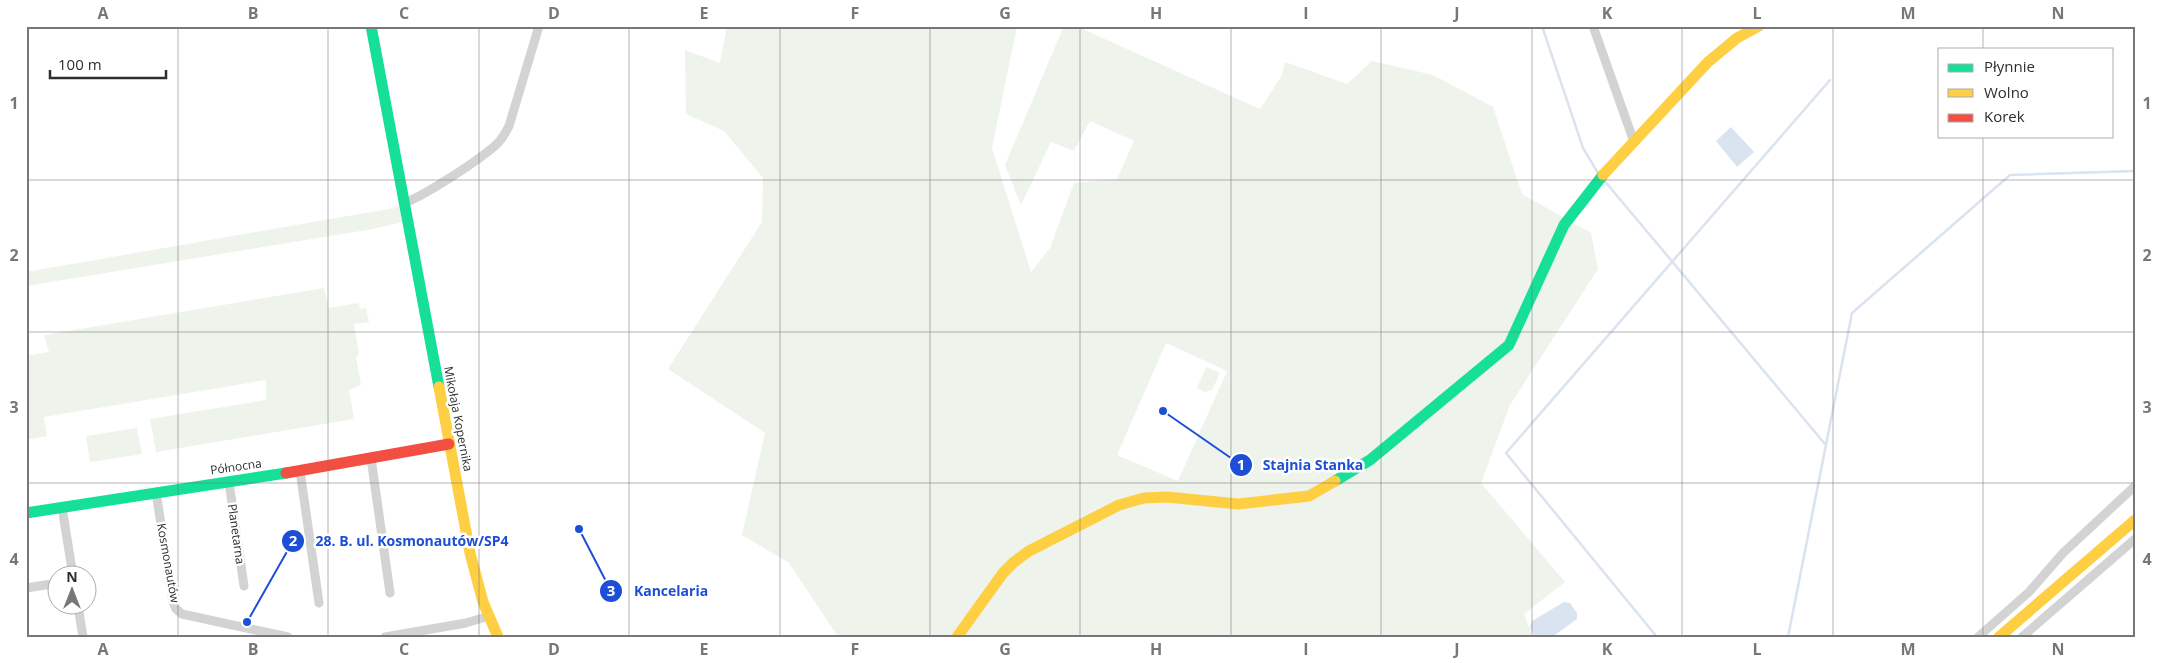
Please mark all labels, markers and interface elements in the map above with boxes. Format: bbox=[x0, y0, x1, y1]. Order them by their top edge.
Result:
text: A bbox=[97, 2, 109, 24]
text: B bbox=[248, 2, 258, 24]
text: C bbox=[399, 2, 409, 24]
text: D bbox=[548, 2, 560, 24]
text: E bbox=[700, 2, 709, 24]
text: F bbox=[851, 2, 859, 24]
text: G bbox=[999, 2, 1011, 24]
text: H bbox=[1150, 2, 1162, 24]
text: I bbox=[1303, 2, 1309, 24]
text: J bbox=[1452, 2, 1460, 24]
text: K bbox=[1602, 2, 1613, 24]
text: L bbox=[1752, 2, 1762, 24]
text: M bbox=[1900, 2, 1916, 24]
text: N bbox=[2051, 2, 2065, 24]
scale bar bbox=[50, 48, 166, 80]
legend bbox=[1938, 48, 2114, 138]
text: 100 m bbox=[58, 54, 102, 74]
text: Płynnie bbox=[1984, 56, 2035, 76]
text: Wolno bbox=[1984, 82, 2029, 102]
text: 1 bbox=[9, 92, 19, 114]
text: 1 bbox=[2142, 92, 2152, 114]
text: Korek bbox=[1984, 106, 2025, 126]
text: 2 bbox=[9, 244, 19, 266]
text: 2 bbox=[2142, 244, 2152, 266]
street label: Mikołaja Kopernika bbox=[440, 365, 477, 473]
text: 3 bbox=[9, 396, 19, 418]
text: 3 bbox=[2142, 396, 2152, 418]
callout: Stajnia Stanka bbox=[1228, 450, 1374, 479]
street label: Północna bbox=[209, 454, 263, 479]
text: 1 bbox=[1237, 454, 1245, 474]
text: Stajnia Stanka bbox=[1263, 455, 1363, 474]
street label: Planetarna bbox=[224, 503, 249, 565]
street label: Kosmonautów bbox=[153, 522, 184, 605]
callout: 28. B. ul. Kosmonautów/SP4 bbox=[281, 526, 519, 555]
text: 2 bbox=[289, 530, 298, 550]
text: 28. B. ul. Kosmonautów/SP4 bbox=[316, 531, 509, 550]
text: 4 bbox=[9, 548, 19, 570]
text: 4 bbox=[2142, 548, 2152, 570]
north arrow bbox=[48, 566, 98, 616]
text: N bbox=[66, 567, 78, 586]
callout: Kancelaria bbox=[599, 576, 718, 605]
text: 3 bbox=[607, 580, 615, 600]
text: Kancelaria bbox=[634, 581, 708, 600]
text: A bbox=[97, 638, 109, 660]
text: B bbox=[248, 638, 258, 660]
text: C bbox=[399, 638, 409, 660]
text: D bbox=[548, 638, 560, 660]
text: E bbox=[700, 638, 709, 660]
text: F bbox=[851, 638, 859, 660]
text: G bbox=[999, 638, 1011, 660]
text: H bbox=[1150, 638, 1162, 660]
text: I bbox=[1303, 638, 1309, 660]
text: J bbox=[1452, 638, 1460, 660]
text: K bbox=[1602, 638, 1613, 660]
text: L bbox=[1752, 638, 1762, 660]
text: M bbox=[1900, 638, 1916, 660]
text: N bbox=[2051, 638, 2065, 660]

